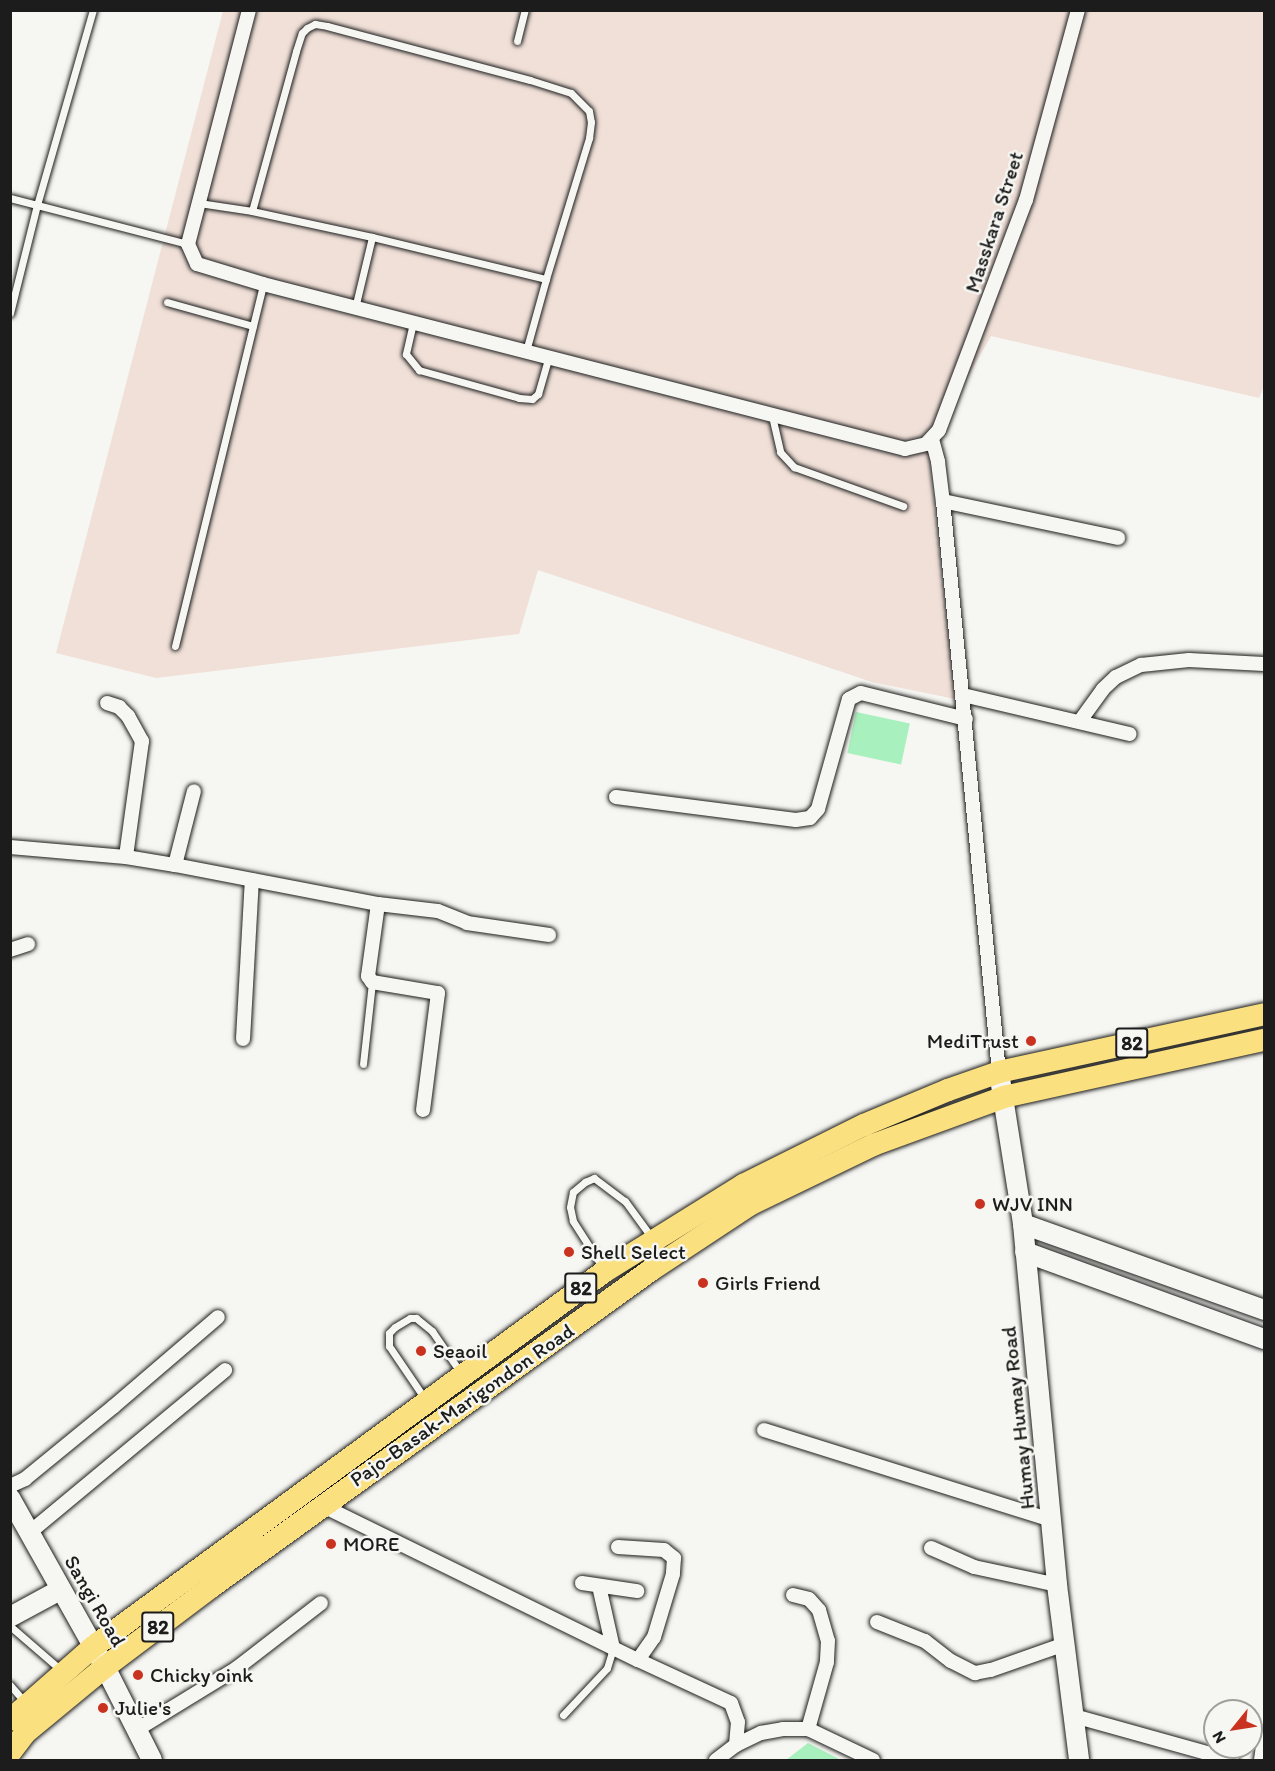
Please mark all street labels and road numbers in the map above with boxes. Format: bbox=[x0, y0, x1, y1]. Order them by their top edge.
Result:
street label: Masskara Street bbox=[959, 148, 1029, 296]
road number: 82 bbox=[1114, 1026, 1150, 1060]
road number: 82 bbox=[563, 1271, 599, 1305]
street label: Pajo-Basak-Marigondon Road bbox=[345, 1318, 579, 1492]
street label: Humay Humay Road bbox=[996, 1326, 1040, 1510]
street label: Sangi Road bbox=[59, 1551, 131, 1651]
road number: 82 bbox=[140, 1610, 176, 1644]

